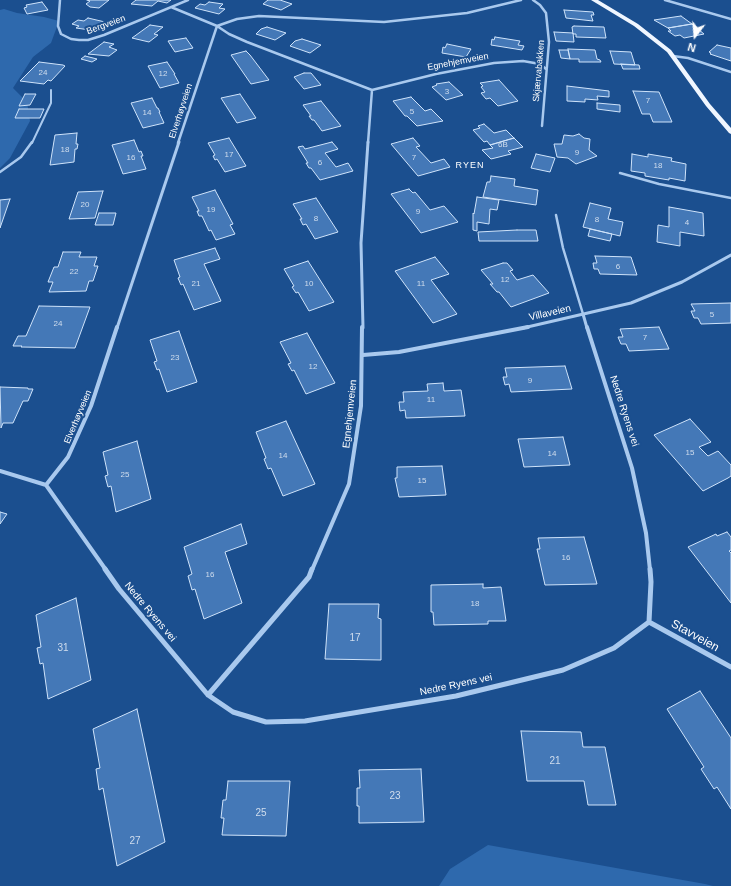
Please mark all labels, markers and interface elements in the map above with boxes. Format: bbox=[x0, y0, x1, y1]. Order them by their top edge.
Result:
street label: Bergveien bbox=[85, 13, 127, 37]
north arrow bbox=[675, 16, 715, 56]
street label: Skjærvabakken bbox=[531, 40, 547, 102]
text: N bbox=[686, 41, 697, 54]
street label: Egnehjemveien bbox=[427, 51, 489, 73]
house number: 24 bbox=[39, 68, 47, 78]
house number: 12 bbox=[159, 69, 167, 79]
street label: Elverhøyveien bbox=[167, 82, 195, 140]
house number: 3 bbox=[445, 87, 449, 97]
house number: 7 bbox=[646, 96, 650, 106]
house number: 5 bbox=[410, 107, 414, 117]
house number: 14 bbox=[143, 108, 151, 118]
house number: 6B bbox=[498, 140, 508, 150]
house number: 18 bbox=[61, 145, 69, 155]
house number: 9 bbox=[575, 148, 579, 158]
house number: 17 bbox=[225, 150, 233, 160]
house number: 16 bbox=[127, 153, 135, 163]
house number: 7 bbox=[412, 153, 416, 163]
house number: 6 bbox=[318, 158, 322, 168]
district label: RYEN bbox=[456, 161, 484, 171]
house number: 18 bbox=[654, 161, 662, 171]
house number: 20 bbox=[81, 200, 89, 210]
house number: 19 bbox=[207, 205, 215, 215]
house number: 9 bbox=[416, 207, 420, 217]
house number: 8 bbox=[314, 214, 318, 224]
house number: 8 bbox=[595, 215, 599, 225]
house number: 4 bbox=[685, 218, 689, 228]
house number: 6 bbox=[616, 262, 620, 272]
house number: 22 bbox=[70, 267, 78, 277]
house number: 12 bbox=[501, 275, 509, 285]
house number: 21 bbox=[192, 279, 200, 289]
house number: 10 bbox=[305, 279, 313, 289]
house number: 11 bbox=[417, 279, 425, 289]
street label: Villaveien bbox=[528, 302, 572, 324]
house number: 5 bbox=[710, 310, 714, 320]
house number: 24 bbox=[54, 319, 62, 329]
house number: 7 bbox=[643, 333, 647, 343]
house number: 23 bbox=[171, 353, 179, 363]
house number: 12 bbox=[309, 362, 317, 372]
street label: Nedre Ryens vei bbox=[607, 374, 641, 448]
house number: 9 bbox=[528, 376, 532, 386]
street label: Egnehjemveien bbox=[340, 379, 360, 449]
street label: Elverhøyveien bbox=[62, 389, 94, 445]
house number: 11 bbox=[427, 395, 435, 405]
house number: 15 bbox=[686, 448, 694, 458]
house number: 14 bbox=[548, 449, 556, 459]
house number: 14 bbox=[279, 451, 287, 461]
house number: 25 bbox=[121, 470, 129, 480]
house number: 15 bbox=[418, 476, 426, 486]
house number: 16 bbox=[562, 553, 570, 563]
house number: 16 bbox=[206, 570, 214, 580]
street label: Nedre Ryens vei bbox=[122, 580, 178, 644]
house number: 18 bbox=[471, 599, 479, 609]
street label: Stavveien bbox=[668, 617, 722, 655]
house number: 17 bbox=[349, 632, 361, 644]
house number: 31 bbox=[57, 642, 69, 654]
street label: Nedre Ryens vei bbox=[419, 671, 493, 699]
house number: 21 bbox=[549, 755, 561, 767]
house number: 23 bbox=[389, 790, 401, 802]
house number: 25 bbox=[255, 807, 267, 819]
house number: 27 bbox=[129, 835, 141, 847]

